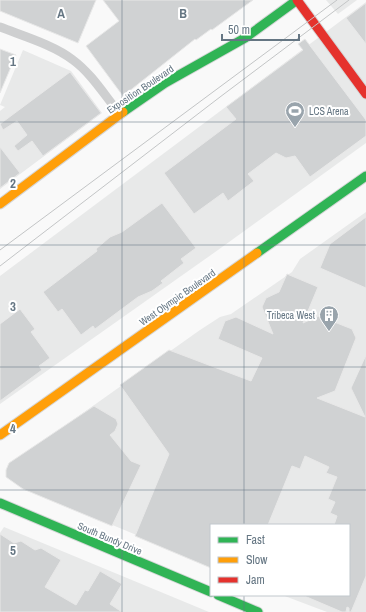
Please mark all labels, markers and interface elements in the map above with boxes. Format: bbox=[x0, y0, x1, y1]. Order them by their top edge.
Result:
text: A bbox=[57, 5, 65, 22]
text: B bbox=[179, 5, 187, 22]
scale bar bbox=[222, 16, 299, 42]
text: 50 m bbox=[228, 22, 250, 38]
text: 1 bbox=[10, 53, 16, 70]
street label: Exposition Boulevard bbox=[104, 62, 176, 117]
sports icon: LCS Arena bbox=[284, 100, 306, 128]
place label: LCS Arena bbox=[309, 105, 349, 118]
text: 2 bbox=[10, 175, 16, 192]
street label: West Olympic Boulevard bbox=[137, 266, 218, 329]
text: 3 bbox=[10, 298, 16, 315]
building icon: Tribeca West bbox=[318, 304, 340, 332]
place label: Tribeca West bbox=[267, 309, 316, 322]
text: 4 bbox=[10, 420, 16, 437]
street label: South Bundy Drive bbox=[76, 519, 144, 558]
legend bbox=[210, 524, 350, 596]
text: Fast bbox=[246, 532, 265, 548]
text: 5 bbox=[10, 542, 16, 559]
text: Slow bbox=[246, 552, 268, 568]
text: Jam bbox=[246, 572, 265, 588]

